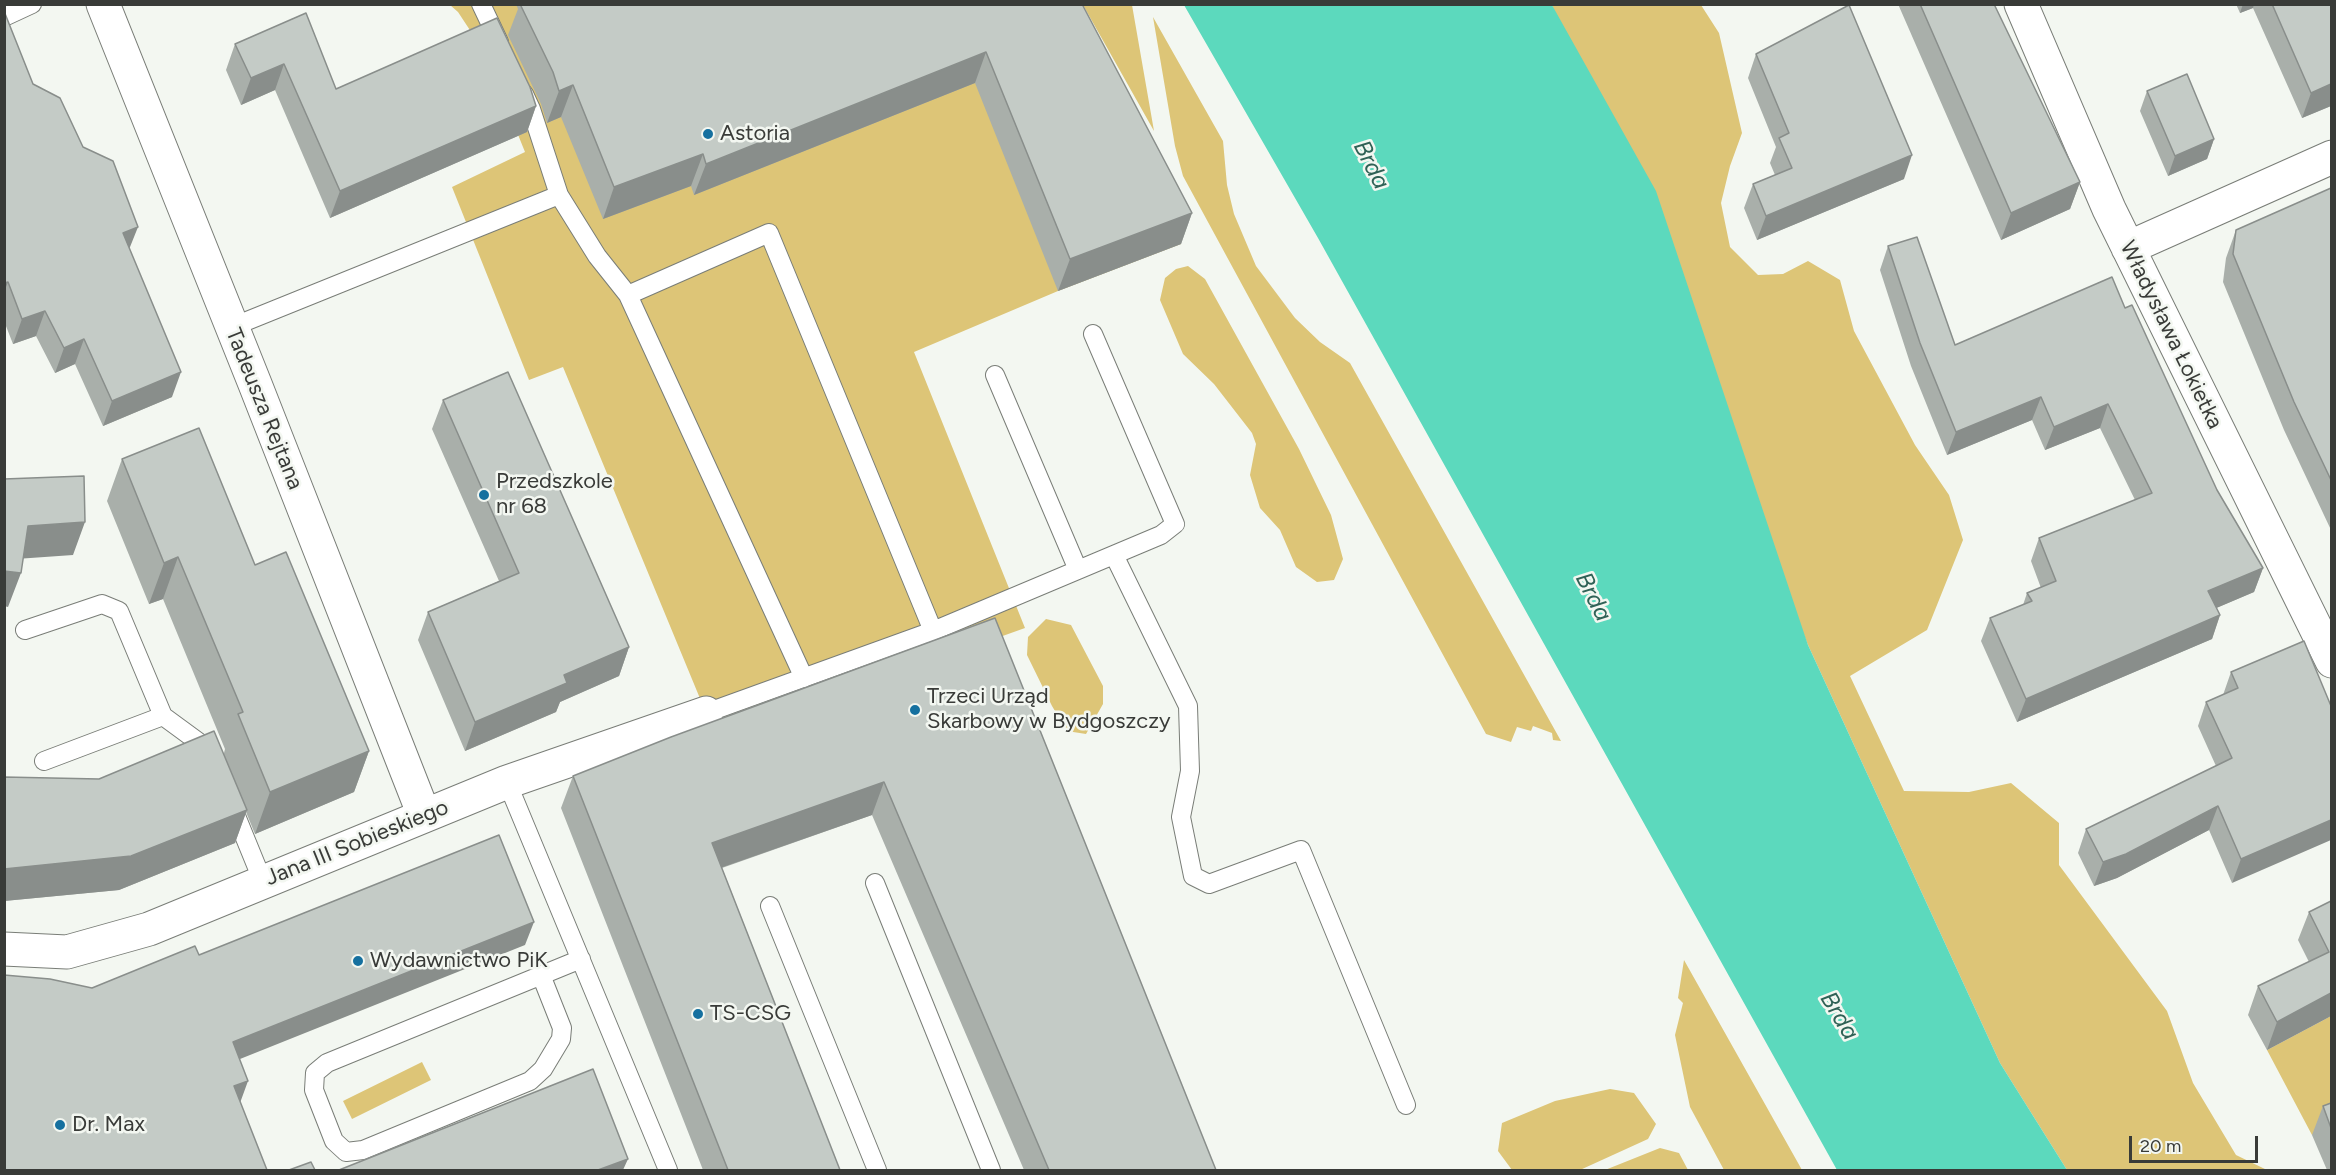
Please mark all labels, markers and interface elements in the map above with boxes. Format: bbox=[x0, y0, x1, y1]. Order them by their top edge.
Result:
place label: Astoria bbox=[720, 121, 790, 147]
marker: Astoria bbox=[701, 127, 715, 141]
water label: Brda bbox=[1347, 136, 1395, 194]
street label: Władysława Łokietka bbox=[2114, 237, 2228, 433]
street label: Tadeusza Rejtana bbox=[220, 325, 308, 493]
place label: Przedszkole nr 68 bbox=[496, 469, 613, 520]
marker: Przedszkole nr 68 bbox=[477, 488, 491, 502]
water label: Brda bbox=[1569, 568, 1617, 626]
place label: Trzeci Urząd Skarbowy w Bydgoszczy bbox=[927, 684, 1171, 736]
marker: Trzeci Urząd Skarbowy w Bydgoszczy bbox=[908, 703, 922, 717]
street label: Jana III Sobieskiego bbox=[262, 794, 452, 892]
place label: Wydawnictwo PiK bbox=[370, 948, 548, 974]
marker: Wydawnictwo PiK bbox=[351, 954, 365, 968]
water label: Brda bbox=[1814, 987, 1864, 1045]
place label: TS-CSG bbox=[710, 1001, 791, 1027]
marker: TS-CSG bbox=[691, 1007, 705, 1021]
place label: Dr. Max bbox=[72, 1112, 145, 1138]
marker: Dr. Max bbox=[53, 1118, 67, 1132]
scale bar bbox=[2132, 1124, 2261, 1162]
text: 20 m bbox=[2140, 1135, 2181, 1157]

